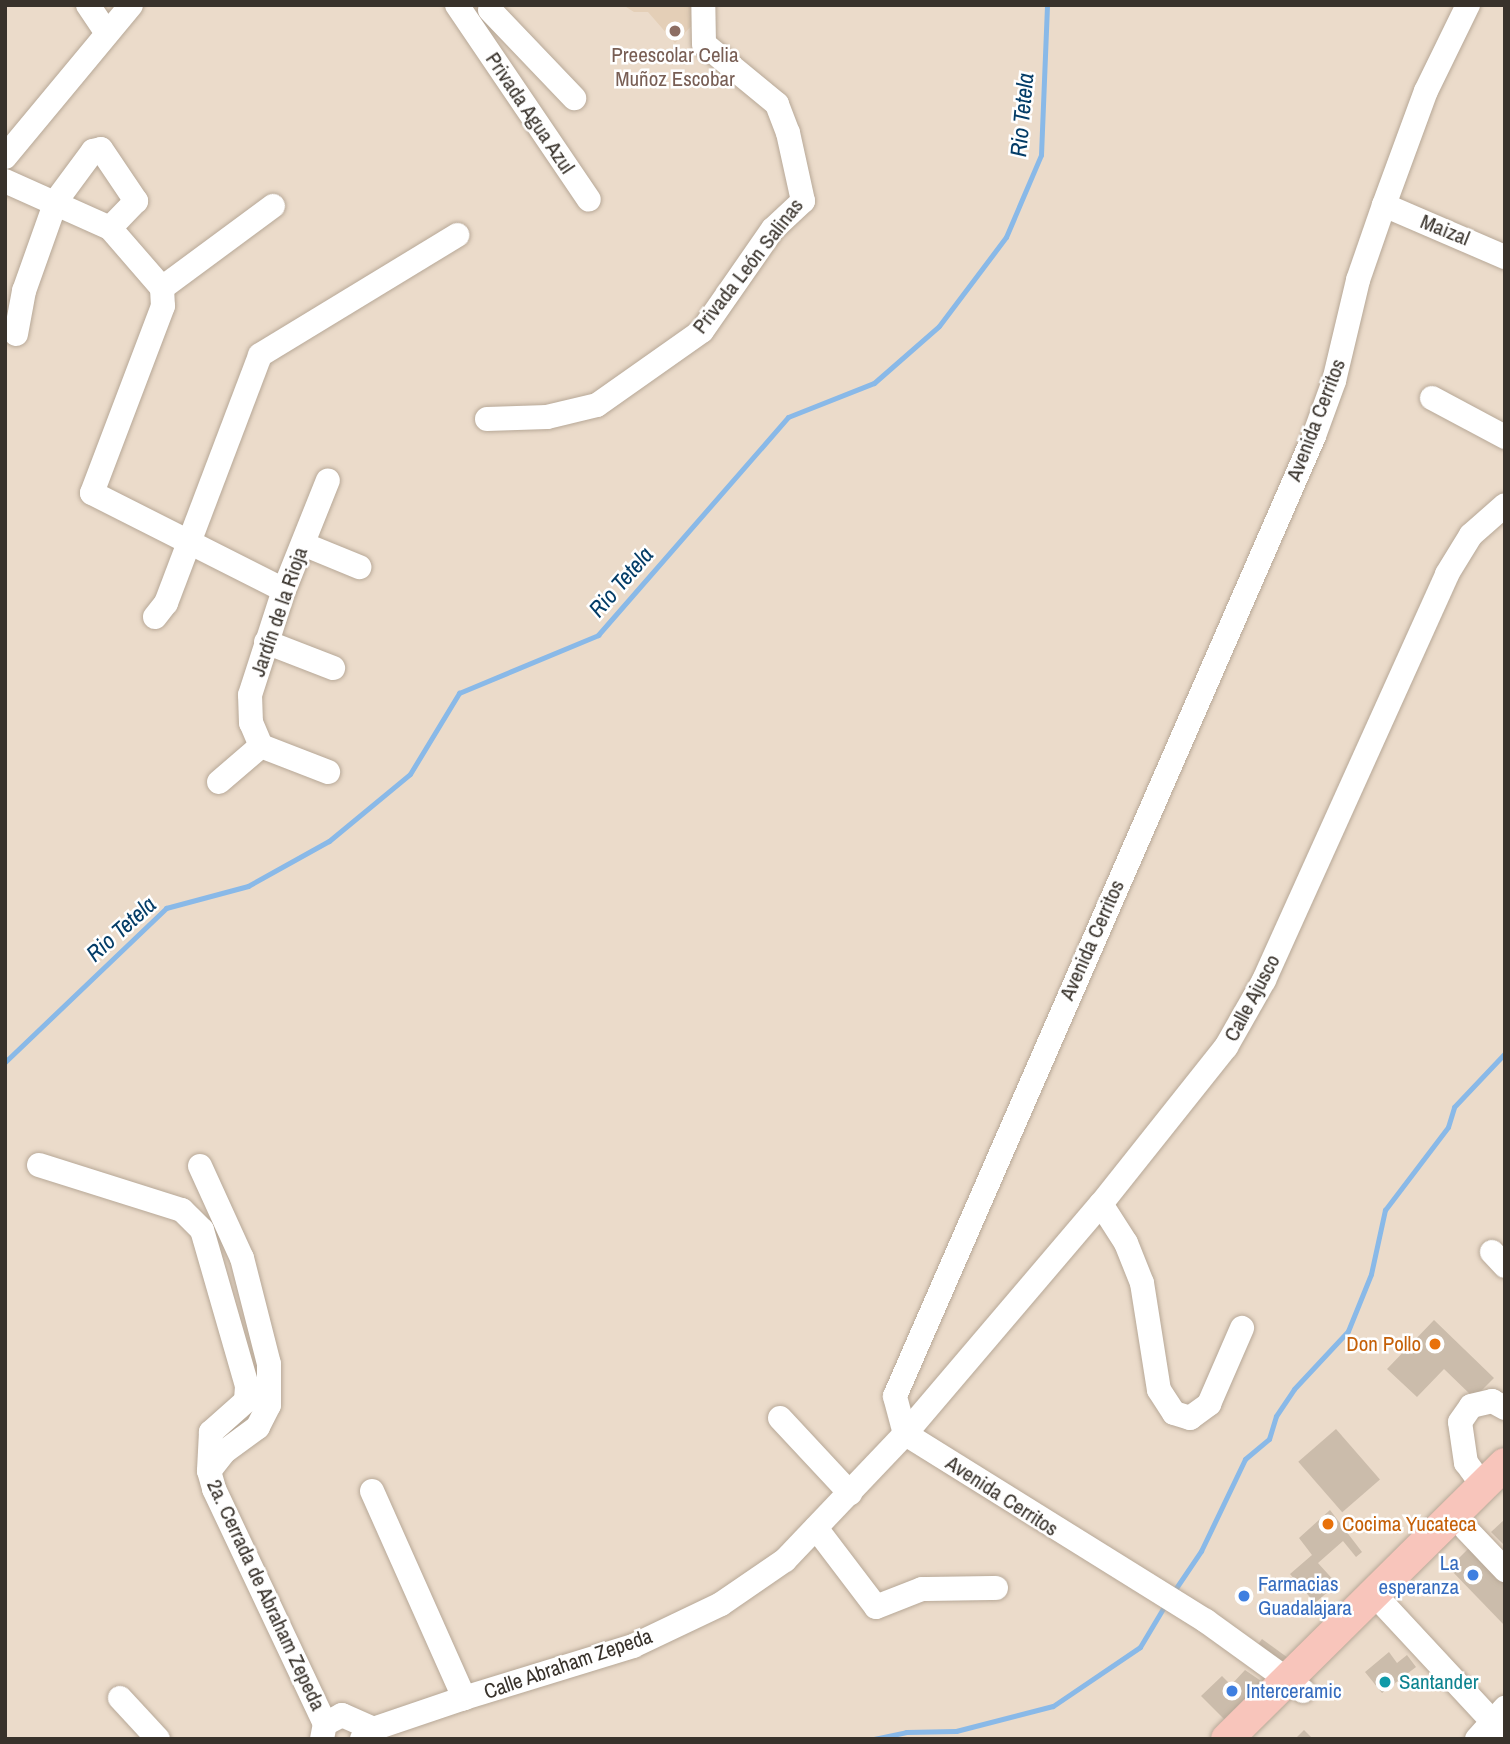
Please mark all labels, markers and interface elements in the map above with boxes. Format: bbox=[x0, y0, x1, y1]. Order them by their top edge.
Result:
marker: Preescolar Celia Muñoz Escobar bbox=[667, 23, 683, 39]
place label: Preescolar Celia Muñoz Escobar bbox=[611, 42, 739, 92]
street label: Privada Agua Azul bbox=[480, 47, 580, 179]
water label: Rio Tetela bbox=[1005, 72, 1039, 158]
street label: Privada León Salinas bbox=[687, 193, 809, 339]
street label: Maizal bbox=[1417, 209, 1473, 251]
street label: Avenida Cerritos bbox=[1281, 355, 1351, 485]
water label: Rio Tetela bbox=[583, 541, 659, 623]
street label: Jardín de la Rioja bbox=[245, 544, 313, 680]
street label: Avenida Cerritos bbox=[1054, 876, 1130, 1004]
water label: Rio Tetela bbox=[80, 890, 162, 968]
street label: Calle Ajusco bbox=[1218, 950, 1286, 1046]
place label: Don Pollo bbox=[1346, 1331, 1421, 1357]
marker: Don Pollo bbox=[1427, 1336, 1443, 1352]
street label: Avenida Cerritos bbox=[941, 1450, 1063, 1542]
street label: 2a. Cerrada de Abraham Zepeda bbox=[201, 1475, 331, 1715]
place label: Cocima Yucateca bbox=[1342, 1511, 1477, 1537]
marker: Cocima Yucateca bbox=[1320, 1516, 1336, 1532]
place label: La esperanza bbox=[1379, 1550, 1459, 1600]
marker: La esperanza bbox=[1465, 1567, 1481, 1583]
place label: Farmacias Guadalajara bbox=[1258, 1571, 1352, 1621]
marker: Farmacias Guadalajara bbox=[1236, 1588, 1252, 1604]
street label: Calle Abraham Zepeda bbox=[480, 1623, 656, 1705]
place label: Santander bbox=[1399, 1669, 1478, 1695]
marker: Santander bbox=[1377, 1674, 1393, 1690]
place label: Interceramic bbox=[1246, 1678, 1342, 1704]
marker: Interceramic bbox=[1224, 1683, 1240, 1699]

